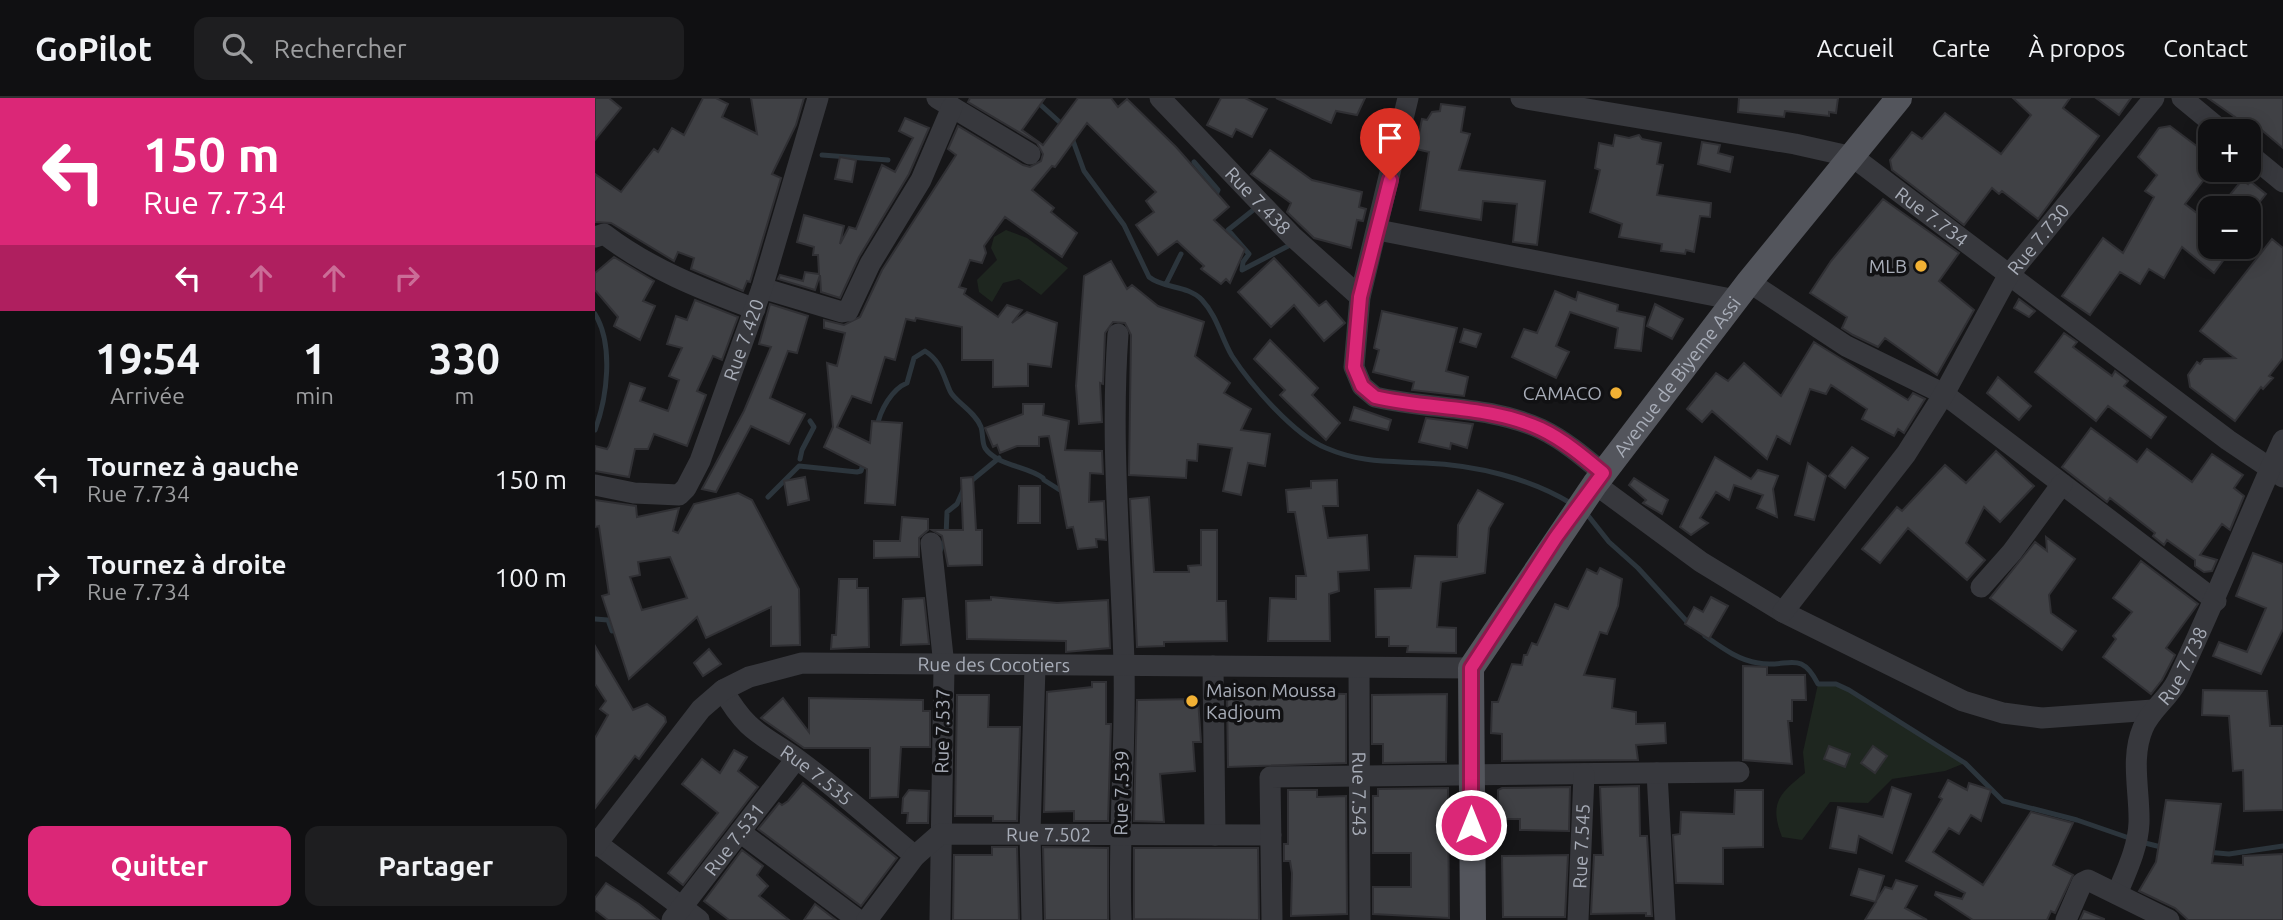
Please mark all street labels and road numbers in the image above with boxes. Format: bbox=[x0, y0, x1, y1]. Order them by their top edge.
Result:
street label: Rue 7.438 bbox=[1221, 162, 1296, 239]
street label: Rue 7.734 bbox=[1891, 182, 1972, 251]
street label: Rue 7.730 bbox=[2003, 199, 2074, 279]
street label: Avenue de Biyeme Assi bbox=[1609, 292, 1745, 461]
street label: Rue 7.420 bbox=[719, 296, 768, 384]
street label: Rue 7.738 bbox=[2153, 623, 2212, 709]
street label: Rue des Cocotiers bbox=[917, 653, 1070, 676]
street label: Rue 7.537 bbox=[930, 688, 954, 774]
street label: Rue 7.535 bbox=[776, 740, 857, 810]
street label: Rue 7.539 bbox=[1109, 750, 1133, 836]
street label: Rue 7.543 bbox=[1348, 751, 1371, 837]
street label: Rue 7.531 bbox=[700, 799, 769, 880]
street label: Rue 7.545 bbox=[1568, 803, 1594, 889]
street label: Rue 7.502 bbox=[1006, 823, 1091, 845]

